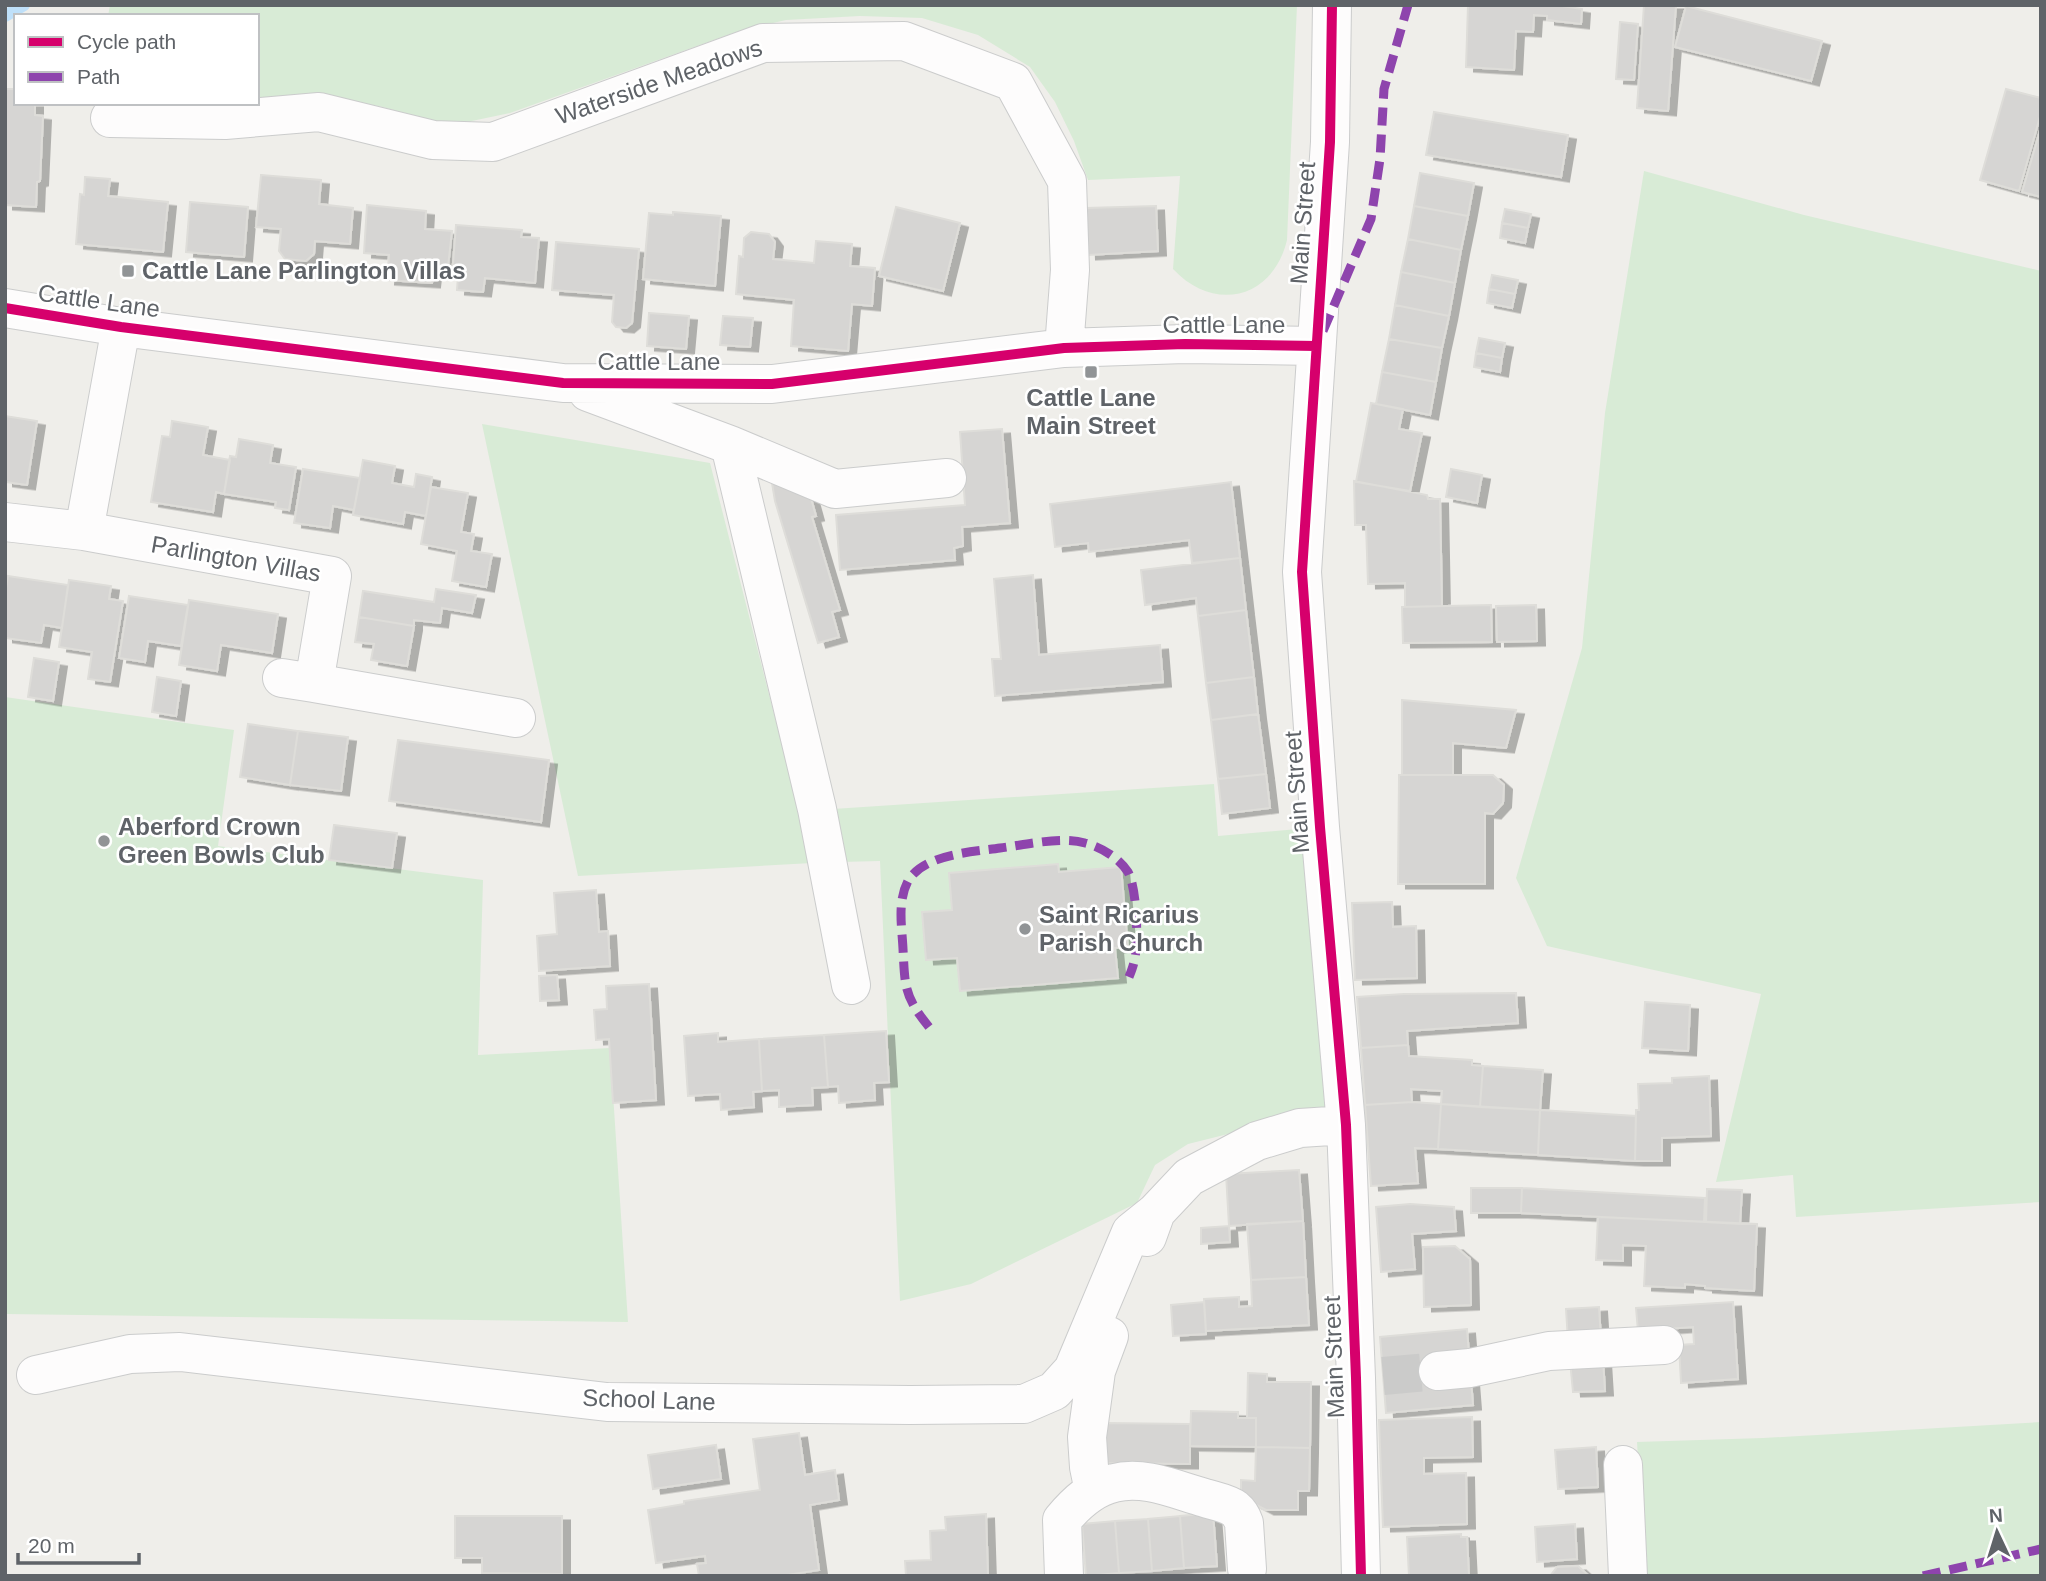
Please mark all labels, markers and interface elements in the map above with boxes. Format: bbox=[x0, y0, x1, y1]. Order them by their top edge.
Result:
legend bbox=[14, 14, 259, 105]
text: Cycle path bbox=[77, 30, 176, 53]
street label: Waterside Meadows bbox=[552, 34, 766, 130]
text: Path bbox=[77, 65, 120, 88]
street label: Main Street bbox=[1285, 160, 1320, 285]
place label: Cattle Lane Parlington Villas bbox=[142, 257, 466, 284]
marker: Cattle Lane Parlington Villas bbox=[120, 263, 136, 279]
street label: Cattle Lane bbox=[36, 279, 162, 322]
street label: Cattle Lane bbox=[1163, 311, 1285, 338]
street label: Cattle Lane bbox=[598, 348, 720, 375]
marker: Cattle Lane Main Street bbox=[1083, 364, 1099, 380]
place label: Cattle Lane Main Street bbox=[1026, 384, 1156, 439]
street label: Parlington Villas bbox=[149, 530, 323, 587]
street label: Main Street bbox=[1279, 730, 1314, 854]
place label: Aberford Crown Green Bowls Club bbox=[118, 813, 325, 868]
marker: Aberford Crown Green Bowls Club bbox=[96, 833, 112, 849]
place label: Saint Ricarius Parish Church bbox=[1039, 901, 1203, 956]
marker: Saint Ricarius Parish Church bbox=[1017, 921, 1033, 937]
street label: Main Street bbox=[1318, 1295, 1349, 1419]
street label: School Lane bbox=[582, 1384, 716, 1415]
north arrow bbox=[1962, 1497, 2032, 1567]
text: N bbox=[1988, 1505, 2003, 1526]
scale bar bbox=[18, 1522, 138, 1566]
text: 20 m bbox=[28, 1534, 75, 1557]

